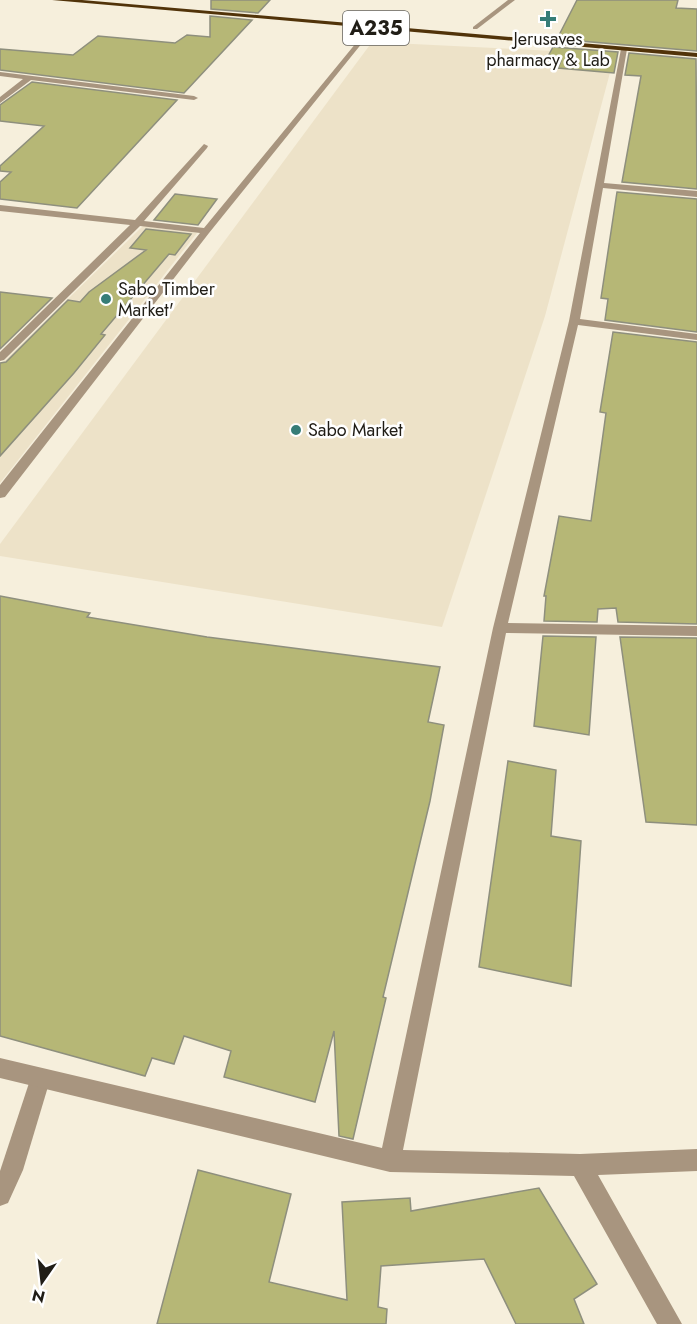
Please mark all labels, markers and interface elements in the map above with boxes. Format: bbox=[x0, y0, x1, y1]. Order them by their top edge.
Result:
road number: A235 bbox=[343, 11, 409, 45]
marker: Jerusaves pharmacy & Lab bbox=[541, 12, 555, 26]
place label: Jerusaves pharmacy & Lab bbox=[486, 26, 610, 73]
place label: Sabo Timber Market' bbox=[118, 276, 216, 323]
marker: Sabo Timber Market' bbox=[99, 292, 113, 306]
place label: Sabo Market bbox=[308, 417, 403, 443]
marker: Sabo Market bbox=[289, 423, 303, 437]
north arrow bbox=[12, 1252, 72, 1312]
text: N bbox=[30, 1283, 47, 1309]

